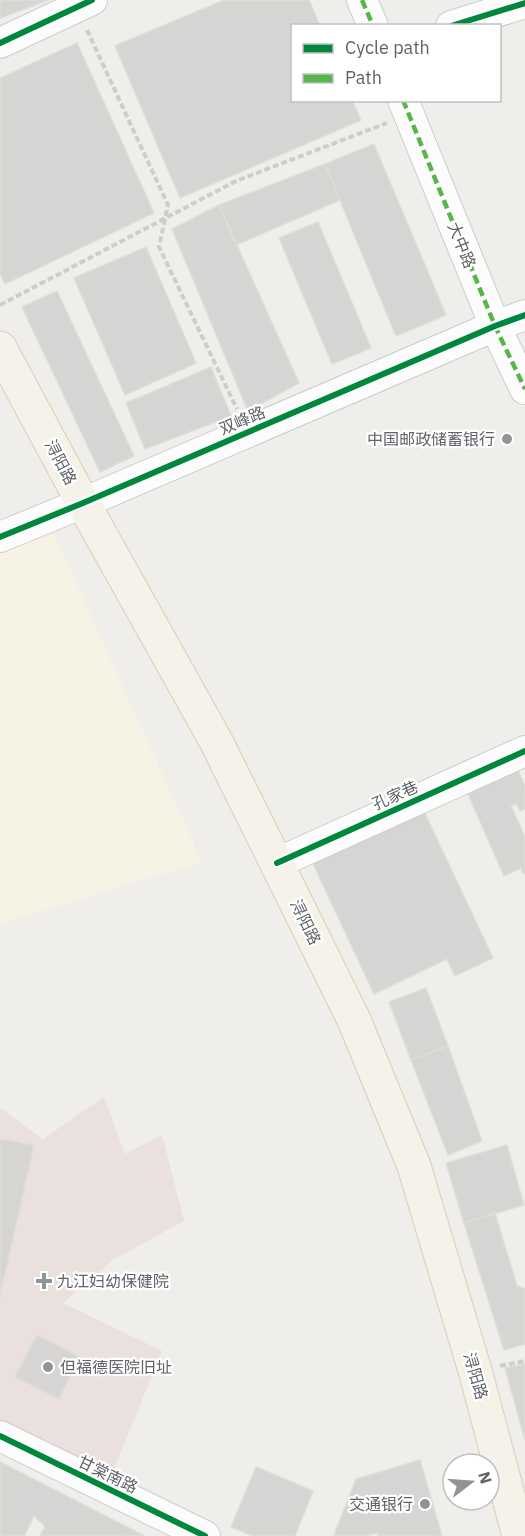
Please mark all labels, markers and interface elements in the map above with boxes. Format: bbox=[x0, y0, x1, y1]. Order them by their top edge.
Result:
legend bbox=[291, 24, 501, 102]
text: Cycle path bbox=[345, 36, 430, 59]
text: Path bbox=[345, 66, 382, 89]
street label: 大中路 bbox=[444, 219, 480, 271]
street label: 双峰路 bbox=[216, 401, 268, 439]
place label: 中国邮政储蓄银行 bbox=[367, 429, 495, 449]
marker: 中国邮政储蓄银行 bbox=[500, 432, 514, 446]
street label: 浔阳路 bbox=[41, 436, 81, 488]
street label: 孔家巷 bbox=[369, 776, 421, 814]
street label: 浔阳路 bbox=[286, 896, 326, 948]
place label: 九江妇幼保健院 bbox=[57, 1271, 169, 1291]
marker: 九江妇幼保健院 bbox=[35, 1272, 53, 1290]
street label: 浔阳路 bbox=[460, 1350, 492, 1402]
place label: 但福德医院旧址 bbox=[60, 1357, 172, 1377]
marker: 但福德医院旧址 bbox=[41, 1360, 55, 1374]
street label: 甘棠南路 bbox=[75, 1451, 141, 1497]
north arrow bbox=[441, 1452, 501, 1512]
text: N bbox=[474, 1469, 497, 1486]
place label: 交通银行 bbox=[349, 1494, 413, 1514]
marker: 交通银行 bbox=[418, 1497, 432, 1511]

